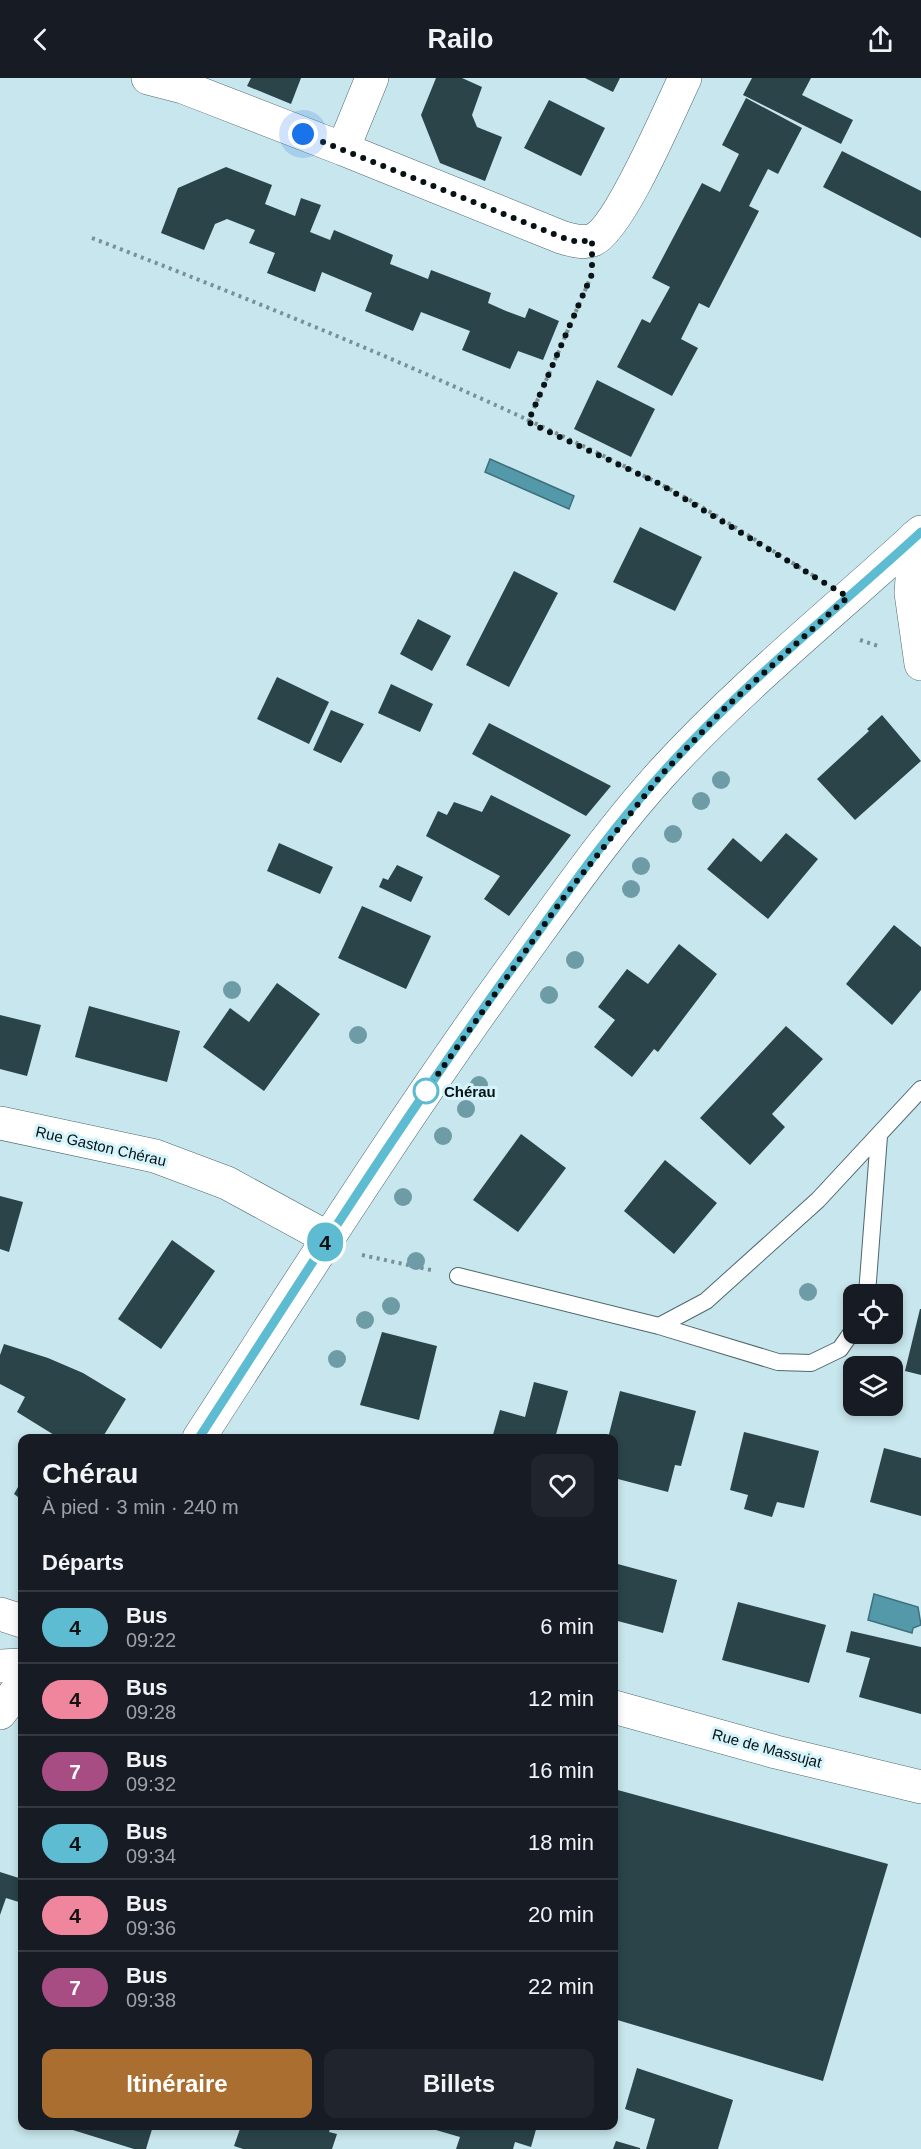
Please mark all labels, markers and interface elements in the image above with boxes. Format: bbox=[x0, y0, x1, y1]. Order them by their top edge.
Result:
icon: back bbox=[24, 23, 57, 56]
icon: share bbox=[864, 23, 897, 56]
text: Railo bbox=[427, 24, 494, 54]
your location bbox=[288, 119, 318, 149]
marker: Chérau bbox=[413, 1078, 439, 1104]
place label: Chérau bbox=[444, 1083, 496, 1100]
street label: Rue Gaston Chérau bbox=[34, 1123, 168, 1169]
line badge: 4 bbox=[306, 1222, 344, 1262]
text: 4 bbox=[319, 1231, 331, 1254]
map controls bbox=[843, 1284, 903, 1416]
button: locate bbox=[843, 1284, 903, 1344]
button: layers bbox=[843, 1356, 903, 1416]
button: heart bbox=[531, 1454, 594, 1517]
text: Chérau bbox=[42, 1458, 138, 1489]
text: À pied · 3 min · 240 m bbox=[42, 1496, 239, 1518]
text: Départs bbox=[42, 1550, 124, 1575]
text: Bus bbox=[126, 1603, 168, 1628]
text: 6 min bbox=[540, 1614, 594, 1639]
text: 4 bbox=[69, 1616, 81, 1639]
text: 09:22 bbox=[126, 1629, 176, 1651]
text: Bus bbox=[126, 1675, 168, 1700]
text: 12 min bbox=[528, 1686, 594, 1711]
text: 4 bbox=[69, 1688, 81, 1711]
text: 09:28 bbox=[126, 1701, 176, 1723]
street label: Rue de Massujat bbox=[710, 1725, 824, 1771]
text: Bus bbox=[126, 1747, 168, 1772]
text: 16 min bbox=[528, 1758, 594, 1783]
text: 7 bbox=[69, 1760, 81, 1783]
text: 09:32 bbox=[126, 1773, 176, 1795]
text: Bus bbox=[126, 1819, 168, 1844]
text: 18 min bbox=[528, 1830, 594, 1855]
text: 4 bbox=[69, 1832, 81, 1855]
text: 09:34 bbox=[126, 1845, 176, 1867]
text: Bus bbox=[126, 1891, 168, 1916]
text: 20 min bbox=[528, 1902, 594, 1927]
text: 4 bbox=[69, 1904, 81, 1927]
text: 09:36 bbox=[126, 1917, 176, 1939]
text: Bus bbox=[126, 1963, 168, 1988]
text: 22 min bbox=[528, 1974, 594, 1999]
text: 7 bbox=[69, 1976, 81, 1999]
text: 09:38 bbox=[126, 1989, 176, 2011]
button: Itinéraire bbox=[42, 2049, 312, 2118]
button: Billets bbox=[324, 2049, 594, 2118]

